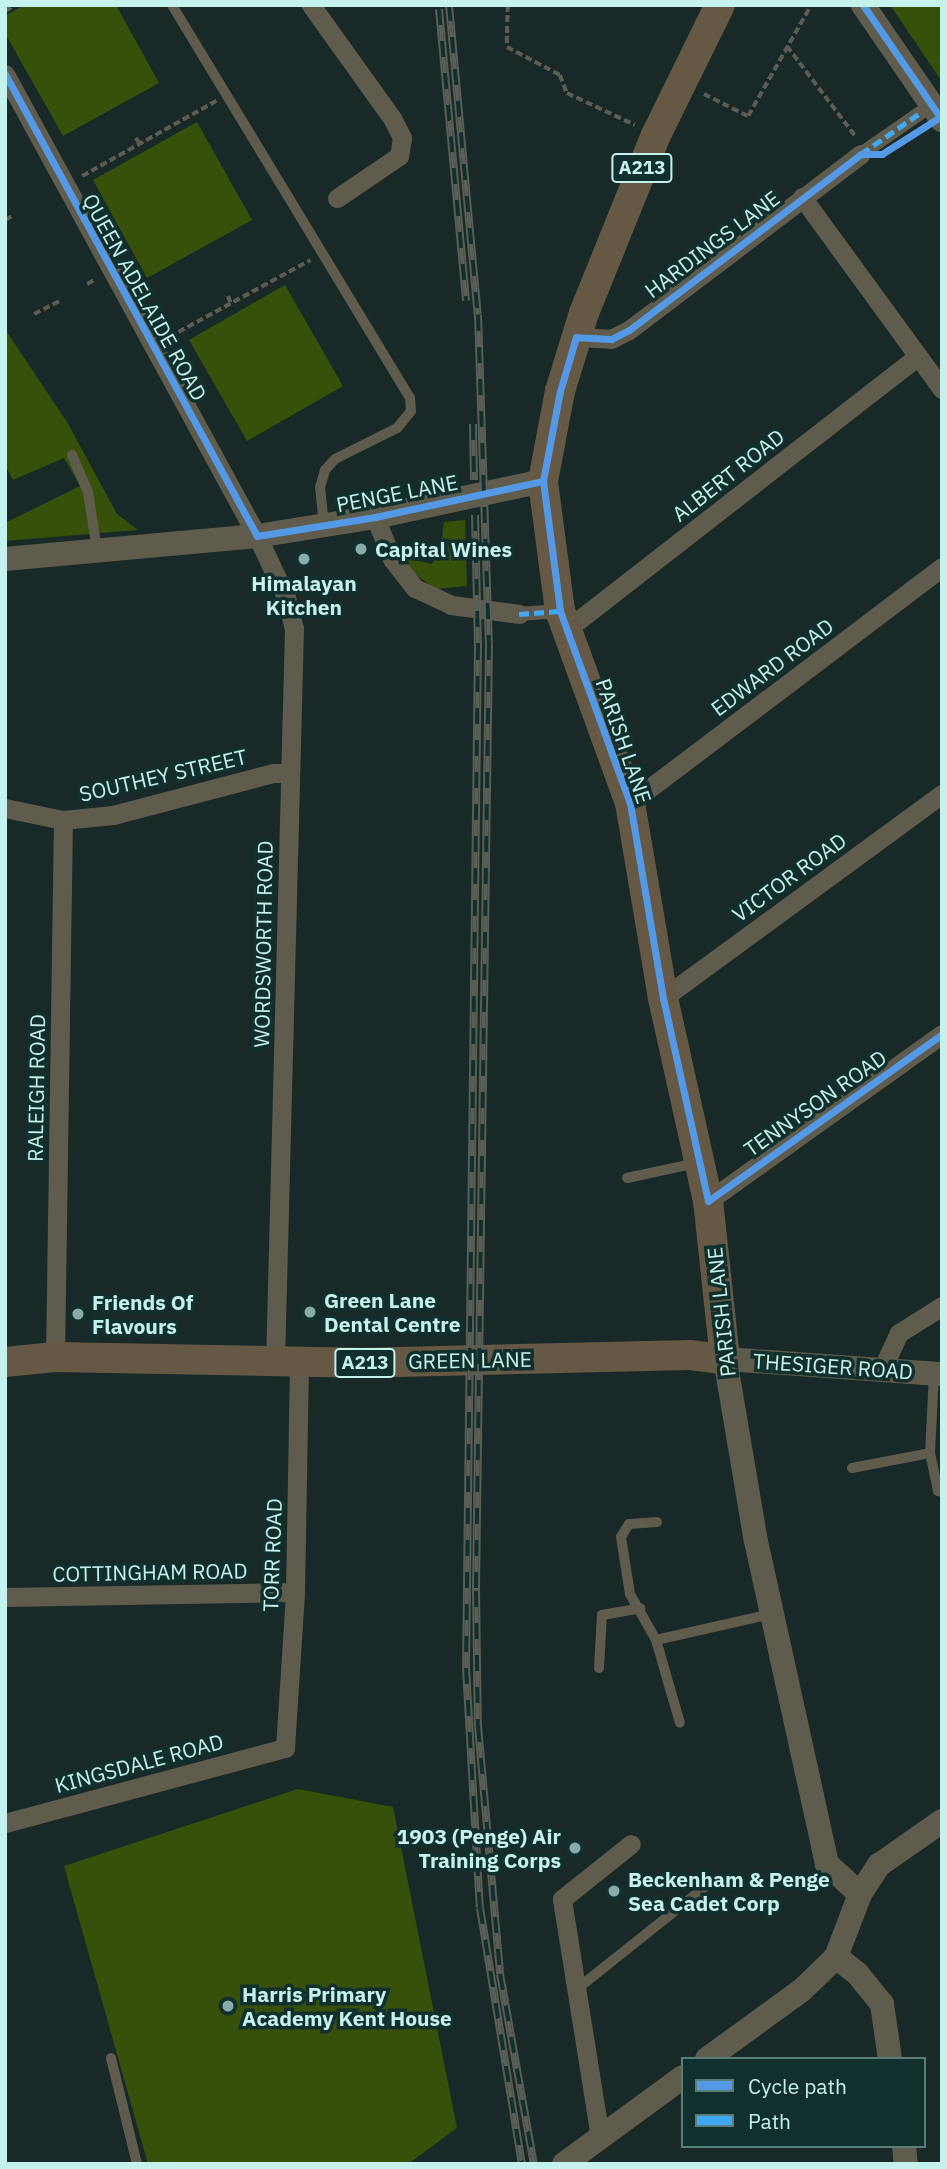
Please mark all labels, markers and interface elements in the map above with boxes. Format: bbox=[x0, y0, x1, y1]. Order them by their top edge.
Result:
road number: A213 bbox=[610, 152, 674, 184]
street label: HARDINGS LANE bbox=[640, 185, 784, 303]
street label: QUEEN ADELAIDE ROAD bbox=[78, 189, 212, 405]
street label: ALBERT ROAD bbox=[667, 423, 789, 527]
street label: PENGE LANE bbox=[334, 469, 460, 517]
place label: Capital Wines bbox=[375, 536, 512, 562]
marker: Capital Wines bbox=[353, 541, 369, 557]
marker: Himalayan Kitchen bbox=[296, 551, 312, 567]
place label: Himalayan Kitchen bbox=[251, 570, 357, 620]
street label: EDWARD ROAD bbox=[706, 613, 838, 721]
street label: PARISH LANE bbox=[591, 675, 657, 807]
street label: SOUTHEY STREET bbox=[77, 743, 249, 807]
street label: VICTOR ROAD bbox=[727, 827, 851, 927]
street label: WORDSWORTH ROAD bbox=[249, 840, 277, 1048]
street label: RALEIGH ROAD bbox=[22, 1014, 50, 1162]
street label: TENNYSON ROAD bbox=[739, 1044, 891, 1162]
street label: PARISH LANE bbox=[702, 1246, 740, 1378]
place label: Green Lane Dental Centre bbox=[324, 1287, 460, 1337]
place label: Friends Of Flavours bbox=[92, 1289, 193, 1339]
marker: Green Lane Dental Centre bbox=[302, 1304, 318, 1320]
marker: Friends Of Flavours bbox=[70, 1306, 86, 1322]
street label: GREEN LANE bbox=[408, 1346, 532, 1374]
road number: A213 bbox=[334, 1348, 396, 1378]
street label: THESIGER ROAD bbox=[752, 1348, 914, 1384]
street label: TORR ROAD bbox=[257, 1498, 287, 1612]
street label: COTTINGHAM ROAD bbox=[52, 1558, 248, 1586]
street label: KINGSDALE ROAD bbox=[52, 1728, 226, 1798]
place label: 1903 (Penge) Air Training Corps bbox=[397, 1823, 561, 1873]
marker: 1903 (Penge) Air Training Corps bbox=[567, 1840, 583, 1856]
place label: Beckenham & Penge Sea Cadet Corp bbox=[628, 1866, 830, 1916]
marker: Beckenham & Penge Sea Cadet Corp bbox=[606, 1883, 622, 1899]
place label: Harris Primary Academy Kent House bbox=[242, 1981, 452, 2031]
marker: Harris Primary Academy Kent House bbox=[220, 1998, 236, 2014]
legend bbox=[681, 2057, 926, 2148]
text: Cycle path bbox=[748, 2072, 847, 2100]
text: Path bbox=[748, 2107, 791, 2135]

